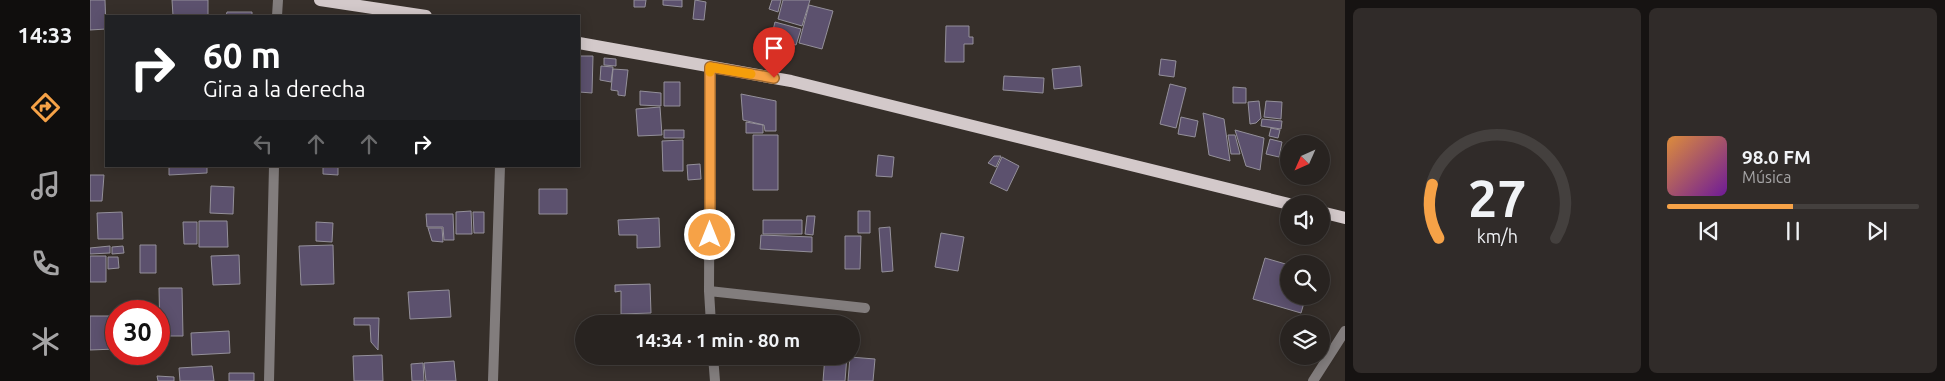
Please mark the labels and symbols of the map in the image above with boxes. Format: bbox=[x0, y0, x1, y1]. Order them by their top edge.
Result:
pin bbox=[753, 27, 795, 78]
north arrow bbox=[1280, 135, 1330, 185]
position arrow bbox=[683, 208, 735, 260]
speed limit sign: 30 bbox=[105, 300, 170, 365]

